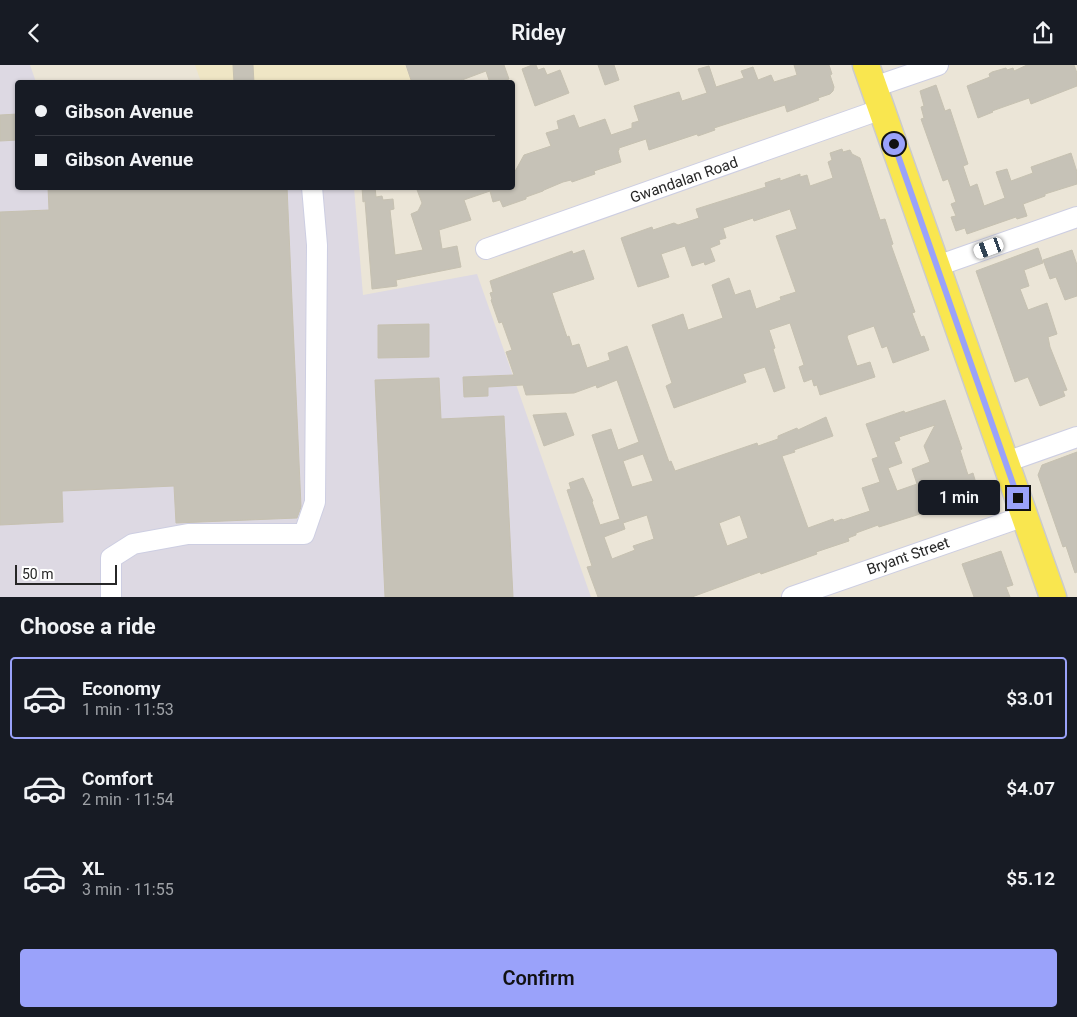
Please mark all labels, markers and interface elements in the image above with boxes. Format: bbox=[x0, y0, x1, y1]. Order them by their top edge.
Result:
icon: back bbox=[20, 19, 48, 47]
icon: share bbox=[1029, 19, 1057, 47]
text: Ridey bbox=[511, 20, 566, 45]
text: Gibson Avenue bbox=[65, 100, 193, 123]
route start bbox=[883, 133, 905, 155]
text: Gibson Avenue bbox=[65, 148, 193, 171]
street label: Gwandalan Road bbox=[628, 153, 740, 207]
car bbox=[972, 236, 1005, 260]
callout: 1 min bbox=[918, 481, 1000, 515]
route end bbox=[1007, 487, 1029, 509]
text: 1 min bbox=[939, 488, 979, 507]
street label: Bryant Street bbox=[864, 533, 952, 579]
scale bar bbox=[15, 562, 118, 585]
text: 50 m bbox=[22, 566, 54, 582]
text: Choose a ride bbox=[20, 614, 156, 639]
icon: car bbox=[22, 676, 67, 721]
text: Economy bbox=[82, 677, 161, 700]
text: $3.01 bbox=[1006, 687, 1055, 710]
text: 1 min · 11:53 bbox=[82, 700, 174, 719]
icon: car bbox=[22, 766, 67, 811]
text: Comfort bbox=[82, 767, 153, 790]
text: $4.07 bbox=[1006, 777, 1055, 800]
text: 2 min · 11:54 bbox=[82, 790, 174, 809]
icon: car bbox=[22, 856, 67, 901]
text: XL bbox=[82, 857, 104, 880]
text: $5.12 bbox=[1006, 867, 1055, 890]
text: 3 min · 11:55 bbox=[82, 880, 174, 899]
button: Confirm bbox=[20, 949, 1057, 1007]

